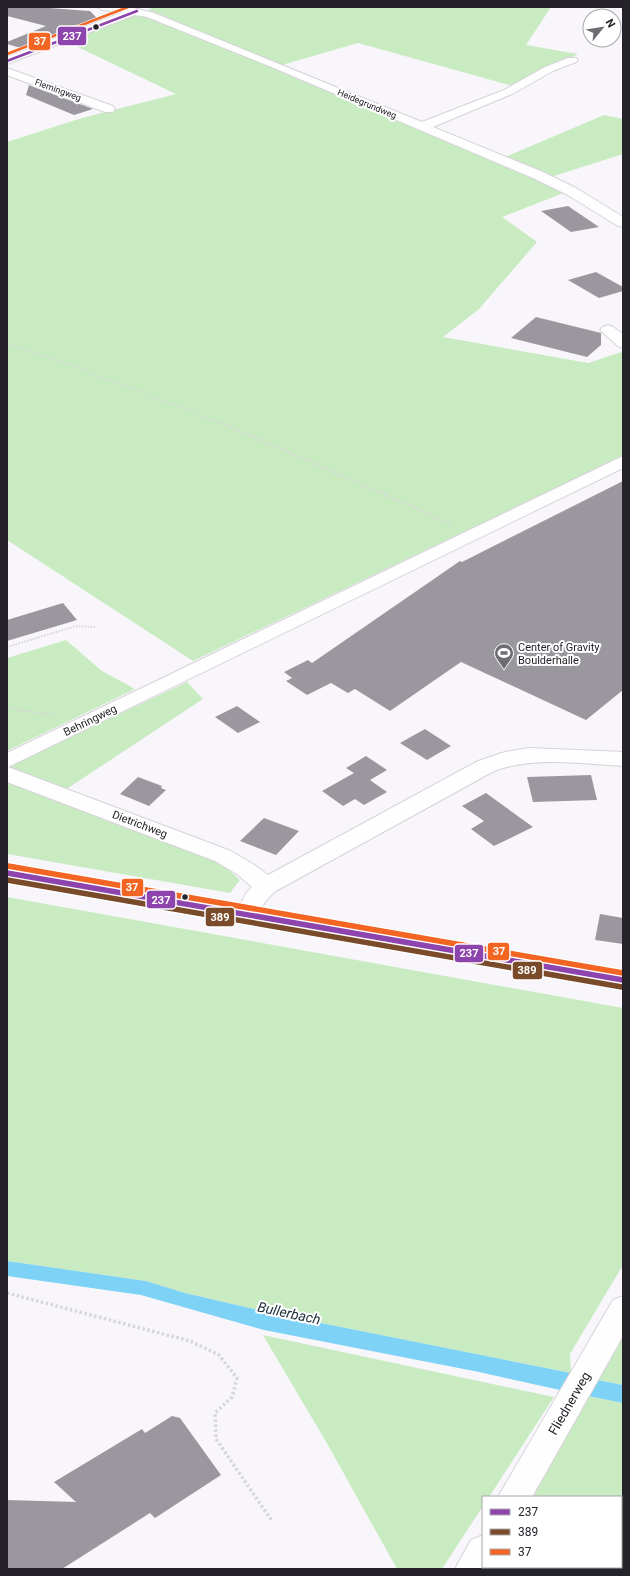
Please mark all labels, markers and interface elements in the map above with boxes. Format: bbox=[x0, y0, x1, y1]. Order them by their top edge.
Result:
north arrow bbox=[582, 8, 622, 48]
text: N bbox=[603, 17, 618, 30]
unlabelled marker bbox=[91, 22, 101, 32]
line badge: 237 bbox=[57, 26, 87, 46]
text: 237 bbox=[63, 30, 81, 43]
line badge: 37 bbox=[28, 32, 51, 51]
text: 37 bbox=[34, 35, 46, 48]
street label: Flemingweg bbox=[33, 77, 83, 103]
street label: Heidegrundweg bbox=[336, 87, 398, 121]
place label: Center of Gravity Boulderhalle bbox=[518, 641, 600, 667]
sports icon: Center of Gravity Boulderhalle bbox=[493, 642, 515, 670]
street label: Behringweg bbox=[61, 702, 119, 739]
street label: Dietrichweg bbox=[110, 808, 169, 841]
line badge: 37 bbox=[121, 878, 144, 897]
text: 37 bbox=[126, 881, 138, 894]
line badge: 237 bbox=[146, 890, 176, 909]
unlabelled marker bbox=[180, 892, 190, 902]
text: 237 bbox=[152, 894, 170, 907]
line badge: 389 bbox=[205, 907, 235, 927]
text: 389 bbox=[211, 911, 229, 924]
line badge: 37 bbox=[487, 942, 510, 961]
line badge: 237 bbox=[454, 944, 484, 963]
text: 37 bbox=[493, 945, 505, 958]
text: 237 bbox=[460, 947, 478, 960]
line badge: 389 bbox=[512, 961, 543, 980]
text: 389 bbox=[518, 964, 536, 977]
water label: Bullerbach bbox=[256, 1299, 322, 1327]
street label: Fliednerweg bbox=[545, 1369, 593, 1437]
legend bbox=[482, 1496, 622, 1568]
text: 237 bbox=[518, 1505, 538, 1519]
text: 389 bbox=[518, 1525, 538, 1539]
text: 37 bbox=[518, 1545, 532, 1559]

